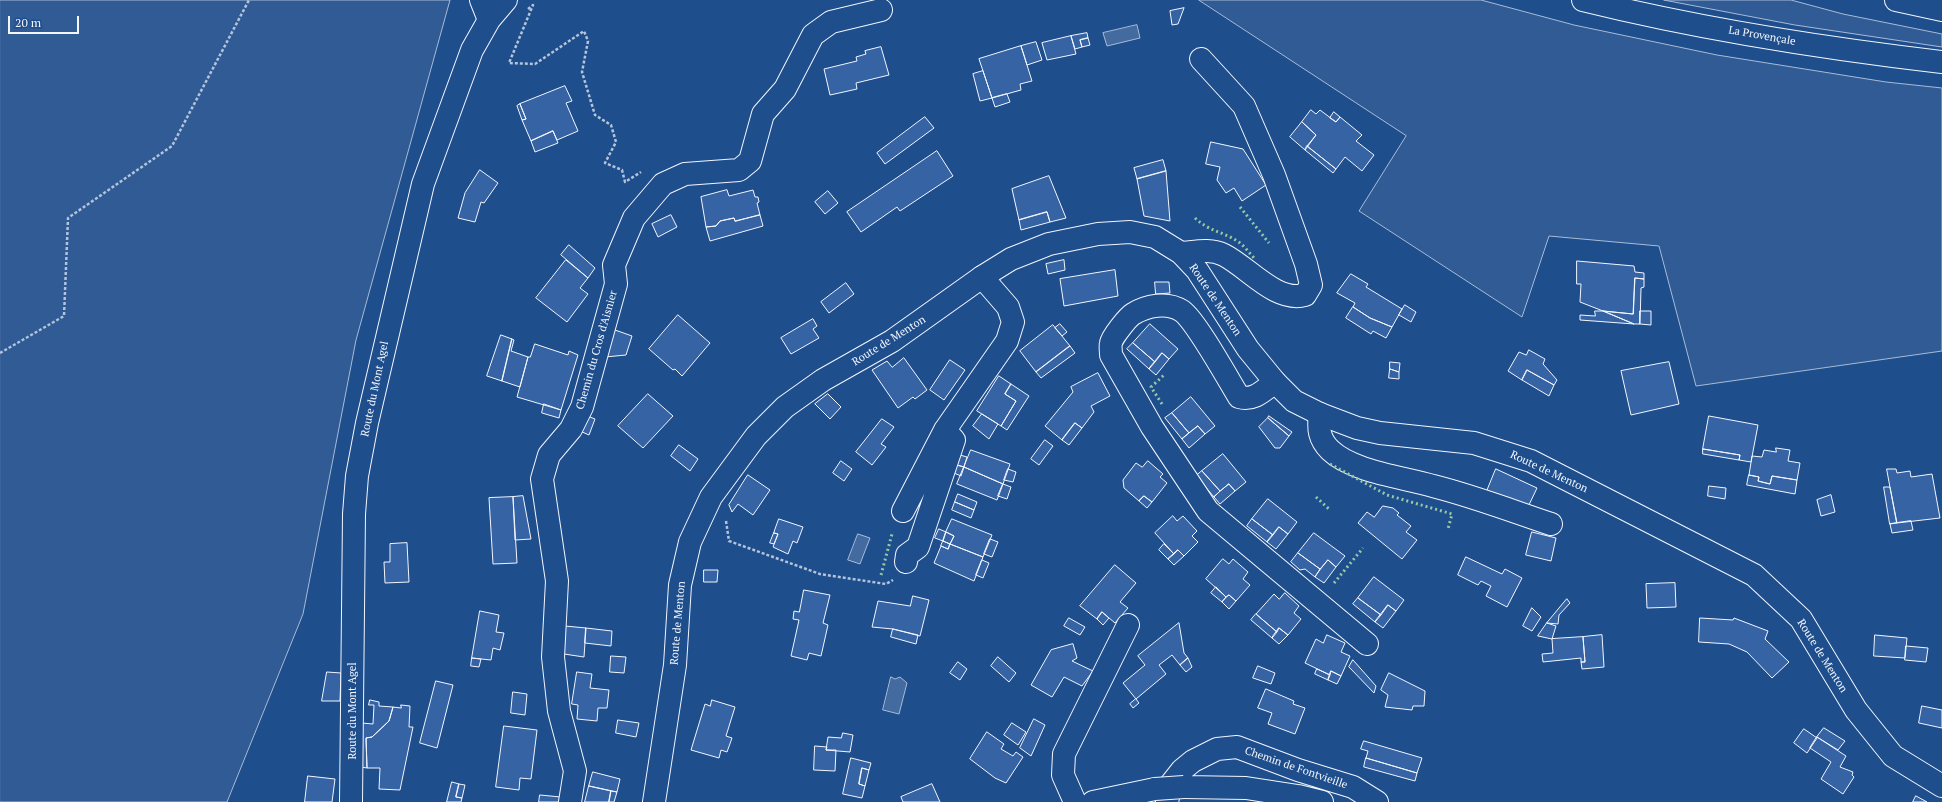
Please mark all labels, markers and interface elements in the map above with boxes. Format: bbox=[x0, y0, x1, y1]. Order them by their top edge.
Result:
scale bar bbox=[10, 8, 81, 34]
text: 20 m bbox=[15, 15, 41, 30]
street label: La Provençale bbox=[1727, 24, 1797, 48]
street label: Route de Menton bbox=[1186, 261, 1244, 339]
street label: Chemin du Cros d'Aisnier bbox=[574, 289, 620, 411]
street label: Route de Menton bbox=[850, 313, 928, 369]
street label: Route du Mont Agel bbox=[358, 340, 392, 438]
street label: Route de Menton bbox=[1508, 448, 1590, 496]
street label: Route de Menton bbox=[668, 581, 688, 665]
street label: Route de Menton bbox=[1794, 617, 1850, 695]
street label: Route du Mont Agel bbox=[346, 662, 360, 760]
street label: Chemin de Fontvieille bbox=[1243, 744, 1349, 792]

